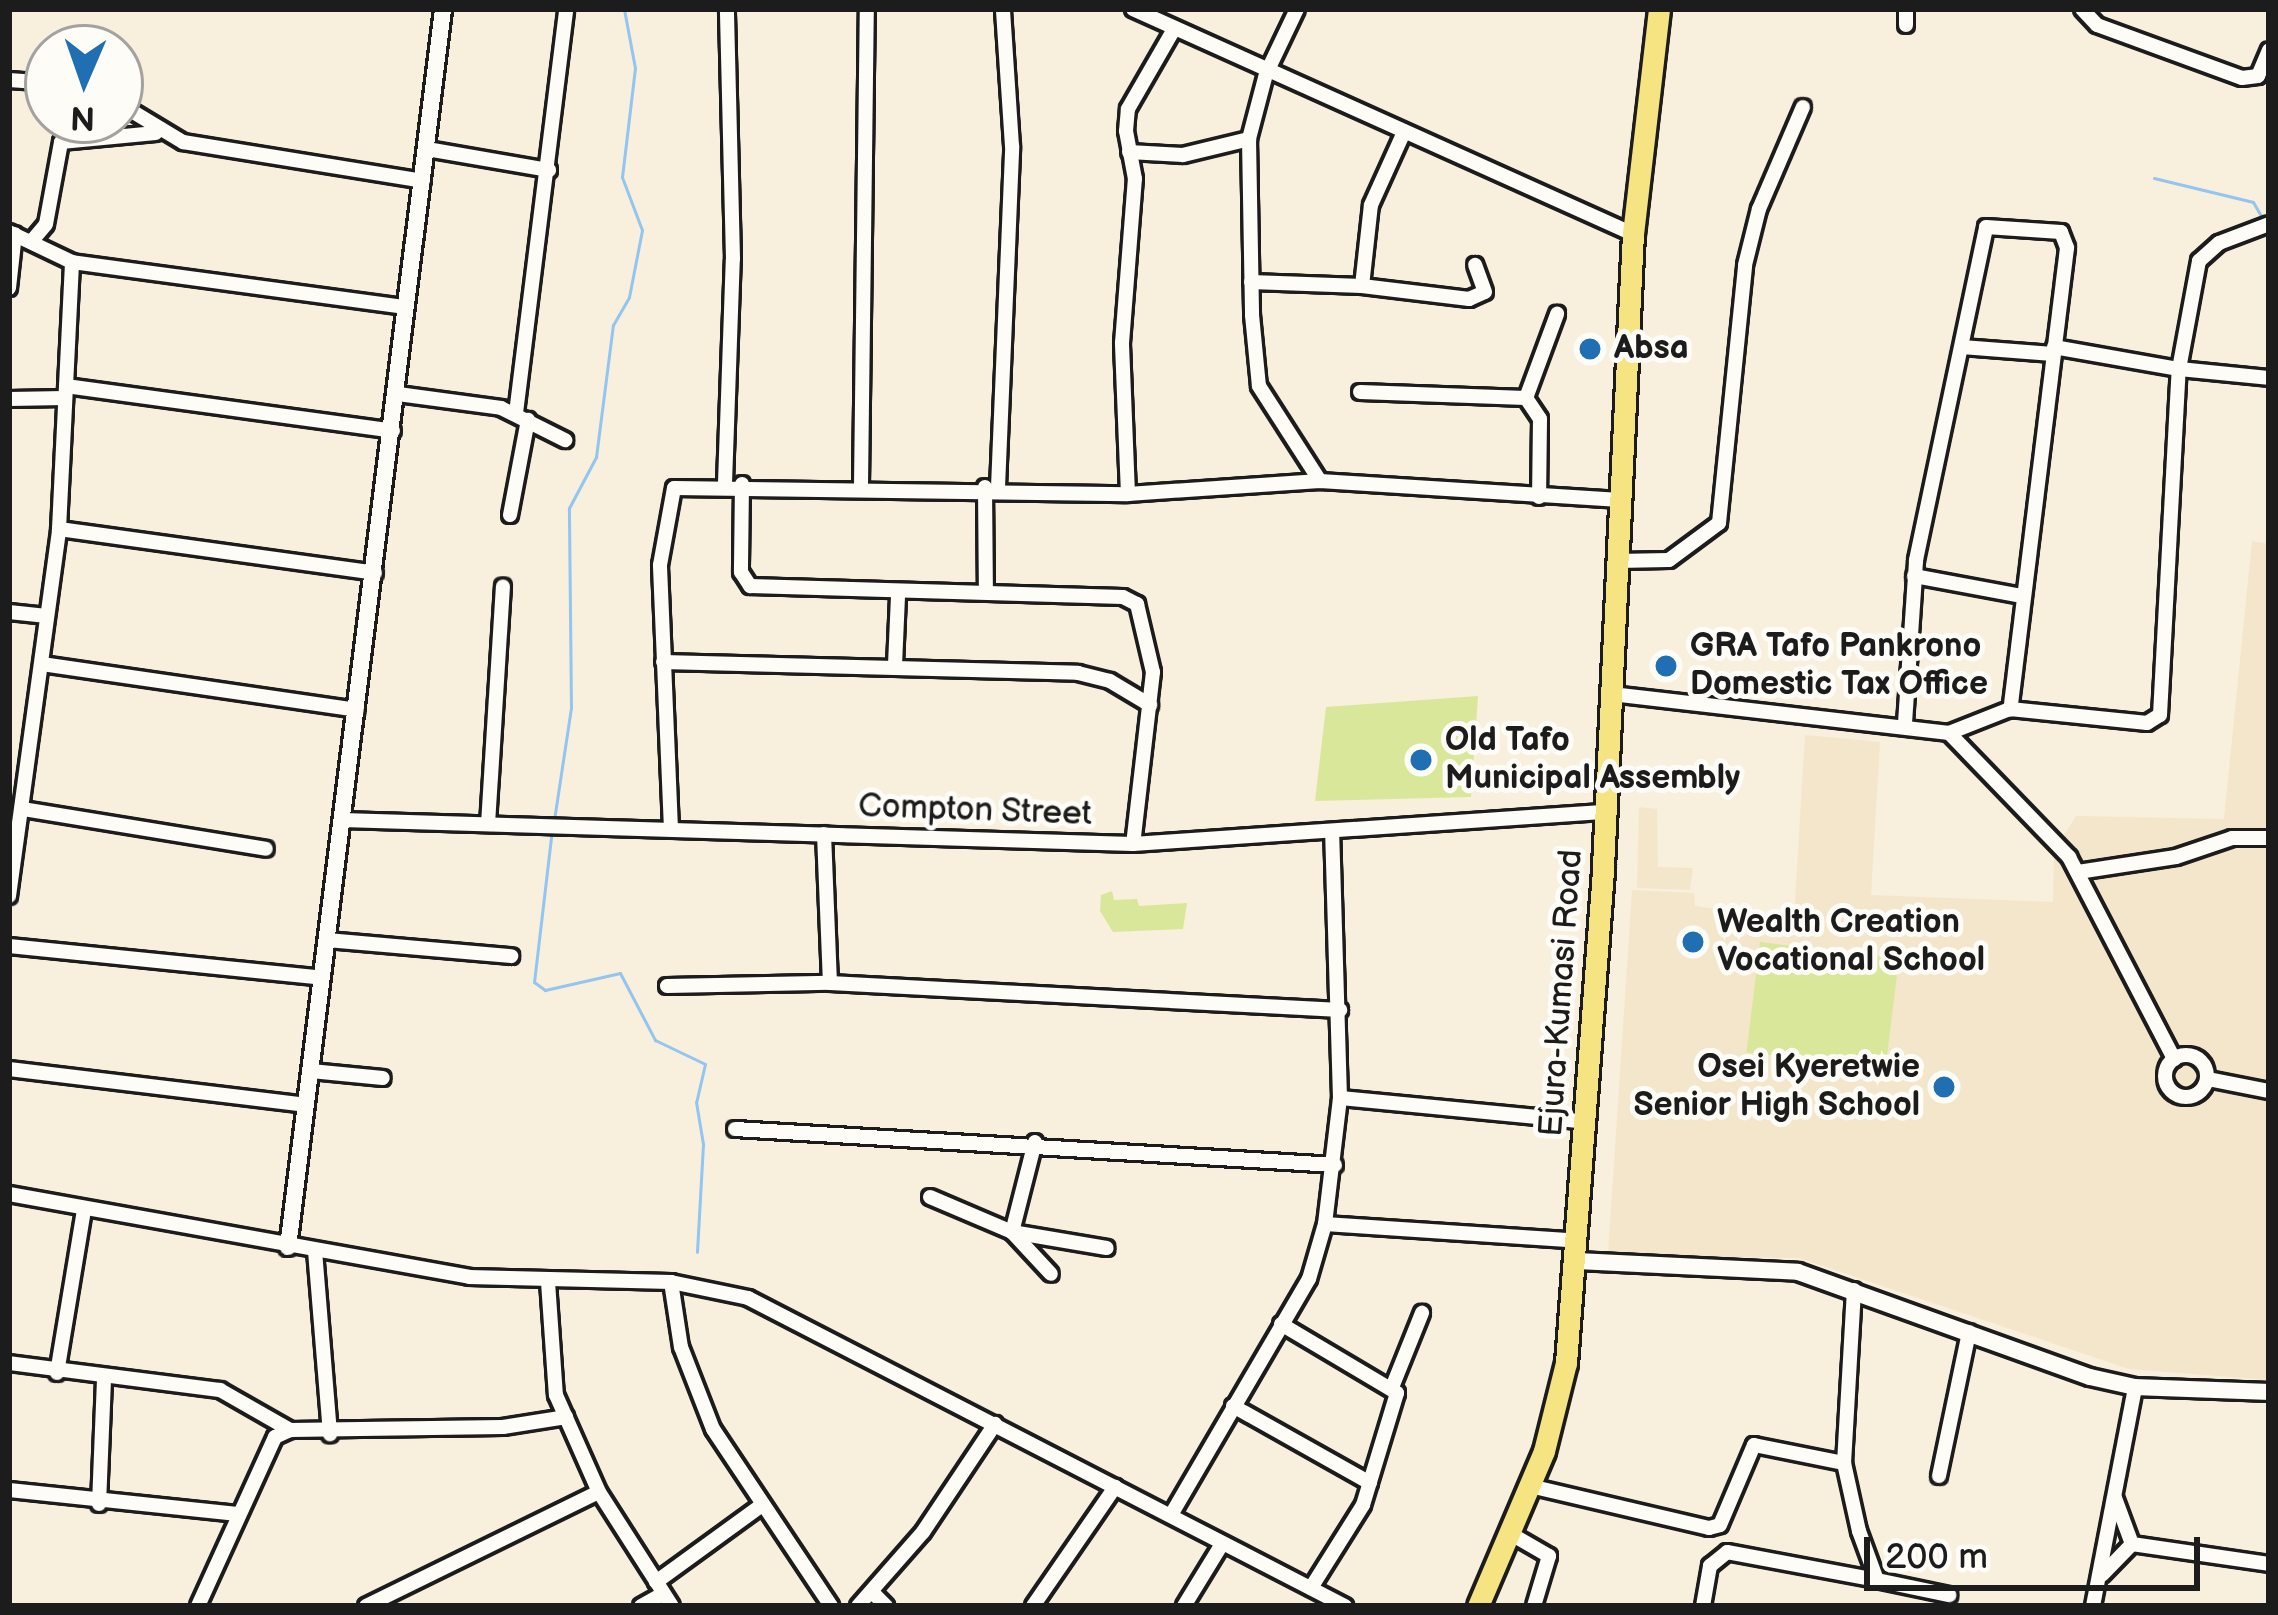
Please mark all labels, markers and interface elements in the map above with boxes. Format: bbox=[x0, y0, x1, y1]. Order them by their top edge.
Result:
north arrow bbox=[24, 24, 144, 144]
text: N bbox=[70, 97, 96, 137]
place label: Absa bbox=[1614, 329, 1689, 369]
marker: Absa bbox=[1577, 336, 1603, 362]
place label: GRA Tafo Pankrono Domestic Tax Office bbox=[1690, 627, 1988, 705]
marker: GRA Tafo Pankrono Domestic Tax Office bbox=[1653, 653, 1679, 679]
place label: Old Tafo Municipal Assembly bbox=[1445, 721, 1740, 799]
marker: Old Tafo Municipal Assembly bbox=[1408, 747, 1434, 773]
street label: Compton Street bbox=[857, 787, 1093, 835]
street label: Ejura-Kumasi Road bbox=[1532, 848, 1592, 1138]
place label: Wealth Creation Vocational School bbox=[1717, 903, 1985, 981]
marker: Wealth Creation Vocational School bbox=[1680, 929, 1706, 955]
place label: Osei Kyeretwie Senior High School bbox=[1633, 1048, 1920, 1126]
marker: Osei Kyeretwie Senior High School bbox=[1931, 1074, 1957, 1100]
scale bar bbox=[1870, 1513, 2206, 1587]
text: 200 m bbox=[1885, 1536, 1988, 1579]

